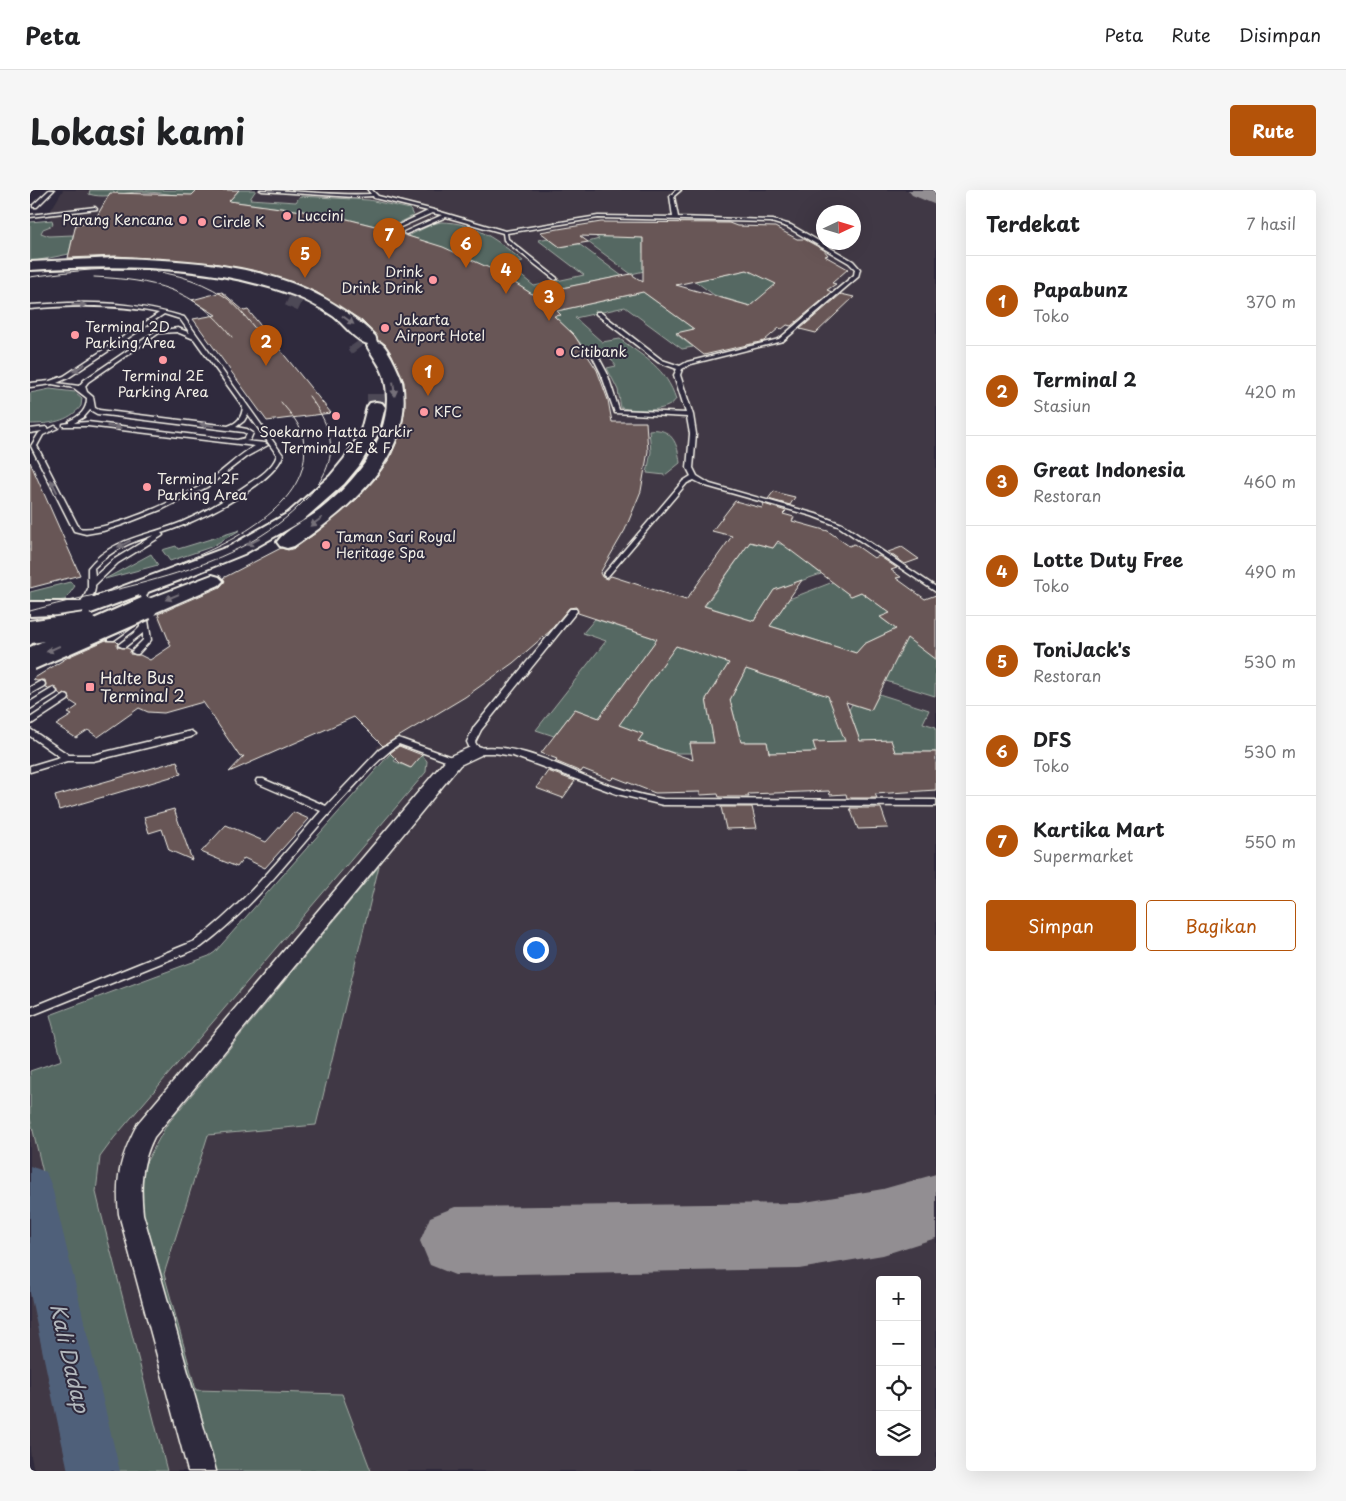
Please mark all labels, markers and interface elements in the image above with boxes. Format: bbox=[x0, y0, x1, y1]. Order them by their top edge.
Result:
text: Peta bbox=[25, 17, 81, 53]
text: Peta bbox=[1104, 21, 1143, 48]
text: Rute bbox=[1171, 21, 1211, 48]
text: Disimpan bbox=[1239, 21, 1321, 48]
text: Lokasi kami bbox=[30, 104, 245, 157]
button: Rute bbox=[1230, 105, 1316, 156]
place label: Luccini bbox=[297, 205, 344, 226]
north arrow bbox=[816, 205, 861, 250]
text: Terdekat bbox=[986, 207, 1080, 239]
place label: Parang Kencana bbox=[62, 209, 173, 230]
marker: Luccini bbox=[281, 210, 293, 222]
place label: Circle K bbox=[212, 211, 265, 232]
text: 7 hasil bbox=[1246, 211, 1296, 235]
marker: Parang Kencana bbox=[177, 214, 189, 226]
marker: Circle K bbox=[196, 216, 208, 228]
pin: 7 bbox=[373, 218, 405, 259]
pin: 6 bbox=[450, 227, 482, 268]
pin: 5 bbox=[289, 237, 321, 278]
pin: 4 bbox=[490, 253, 522, 294]
place label: Drink Drink Drink bbox=[342, 261, 423, 298]
marker: Drink Drink Drink bbox=[427, 274, 439, 286]
text: Papabunz bbox=[1033, 275, 1128, 303]
pin: 3 bbox=[533, 280, 565, 321]
text: 1 bbox=[998, 289, 1006, 313]
text: 370 m bbox=[1246, 289, 1296, 313]
one-way arrow bbox=[71, 301, 87, 309]
text: Toko bbox=[1033, 303, 1069, 327]
place label: Jakarta Airport Hotel bbox=[395, 309, 485, 346]
one-way arrow bbox=[341, 315, 355, 325]
place label: Terminal 2D Parking Area bbox=[85, 316, 176, 353]
marker: Jakarta Airport Hotel bbox=[379, 322, 391, 334]
pin: 2 bbox=[250, 325, 282, 366]
marker: Terminal 2D Parking Area bbox=[69, 329, 81, 341]
place label: Citibank bbox=[570, 341, 627, 362]
marker: Citibank bbox=[554, 346, 566, 358]
marker: Terminal 2E Parking Area bbox=[157, 354, 169, 366]
pin: 1 bbox=[412, 355, 444, 396]
one-way arrow bbox=[73, 363, 86, 373]
place label: Terminal 2E Parking Area bbox=[118, 365, 208, 402]
text: Terminal 2 bbox=[1033, 365, 1137, 393]
text: 2 bbox=[996, 379, 1008, 403]
text: 420 m bbox=[1245, 379, 1296, 403]
one-way arrow bbox=[390, 382, 398, 398]
text: Stasiun bbox=[1033, 393, 1091, 417]
place label: KFC bbox=[434, 401, 462, 422]
marker: KFC bbox=[418, 406, 430, 418]
marker: Soekarno Hatta Parkir Terminal 2E & F bbox=[330, 410, 342, 422]
one-way arrow bbox=[199, 421, 215, 429]
place label: Soekarno Hatta Parkir Terminal 2E & F bbox=[260, 421, 413, 458]
one-way arrow bbox=[106, 423, 122, 431]
text: Great Indonesia bbox=[1033, 455, 1185, 483]
place label: Terminal 2F Parking Area bbox=[157, 468, 248, 505]
text: 3 bbox=[997, 469, 1007, 493]
text: 460 m bbox=[1244, 469, 1296, 493]
one-way arrow bbox=[50, 479, 58, 493]
marker: Terminal 2F Parking Area bbox=[141, 481, 153, 493]
text: Restoran bbox=[1033, 483, 1101, 507]
one-way arrow bbox=[309, 517, 323, 527]
place label: Taman Sari Royal Heritage Spa bbox=[336, 526, 456, 563]
one-way arrow bbox=[246, 538, 260, 546]
one-way arrow bbox=[117, 539, 132, 548]
marker: Taman Sari Royal Heritage Spa bbox=[320, 539, 332, 551]
text: Lotte Duty Free bbox=[1033, 545, 1183, 573]
text: 4 bbox=[997, 559, 1007, 583]
text: 490 m bbox=[1245, 559, 1296, 583]
text: Toko bbox=[1033, 573, 1069, 597]
one-way arrow bbox=[165, 593, 179, 601]
text: ToniJack's bbox=[1033, 635, 1131, 663]
one-way arrow bbox=[46, 645, 60, 653]
text: 5 bbox=[997, 649, 1007, 673]
text: 530 m bbox=[1243, 649, 1296, 673]
text: Restoran bbox=[1033, 663, 1101, 687]
place label: Halte Bus Terminal 2 bbox=[100, 665, 185, 707]
marker: Halte Bus Terminal 2 bbox=[84, 681, 96, 693]
text: DFS bbox=[1033, 725, 1071, 753]
text: 6 bbox=[996, 739, 1008, 763]
text: 530 m bbox=[1243, 739, 1296, 763]
text: Toko bbox=[1033, 753, 1069, 777]
text: Kartika Mart bbox=[1033, 815, 1165, 843]
text: 7 bbox=[997, 829, 1007, 853]
text: 550 m bbox=[1244, 829, 1296, 853]
text: Supermarket bbox=[1033, 843, 1133, 867]
button: Simpan bbox=[986, 900, 1136, 951]
button: Bagikan bbox=[1146, 900, 1296, 951]
your location bbox=[523, 937, 549, 963]
map controls bbox=[876, 1276, 921, 1456]
button: + bbox=[876, 1276, 921, 1321]
water label: Kali Dadap bbox=[43, 1300, 99, 1417]
button: − bbox=[876, 1321, 921, 1366]
button: locate bbox=[876, 1366, 921, 1411]
button: layers bbox=[876, 1411, 921, 1456]

